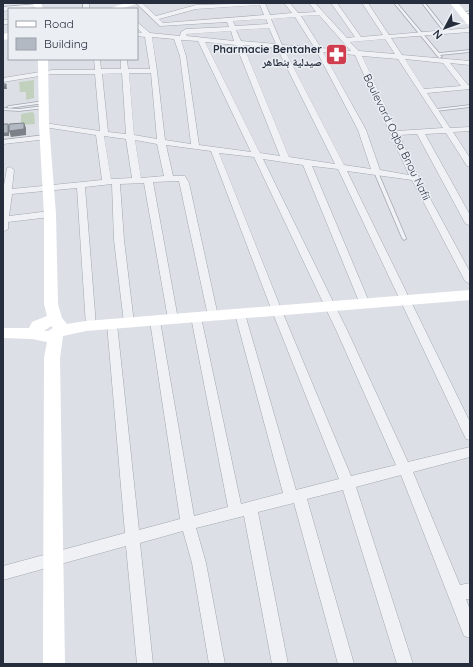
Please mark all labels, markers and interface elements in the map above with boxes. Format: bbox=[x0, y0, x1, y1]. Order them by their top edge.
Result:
legend bbox=[8, 8, 138, 60]
north arrow bbox=[425, 8, 465, 48]
text: Road bbox=[44, 16, 74, 31]
text: N bbox=[430, 27, 445, 42]
text: Building bbox=[44, 36, 88, 51]
place label: Pharmacie Bentaher صيدلية بنطاهر bbox=[213, 42, 322, 69]
pharmacy icon: Pharmacie Bentaher صيدلية بنطاهر bbox=[324, 42, 350, 68]
street label: Boulevard Oqba Bnou Nafii bbox=[360, 71, 434, 203]

